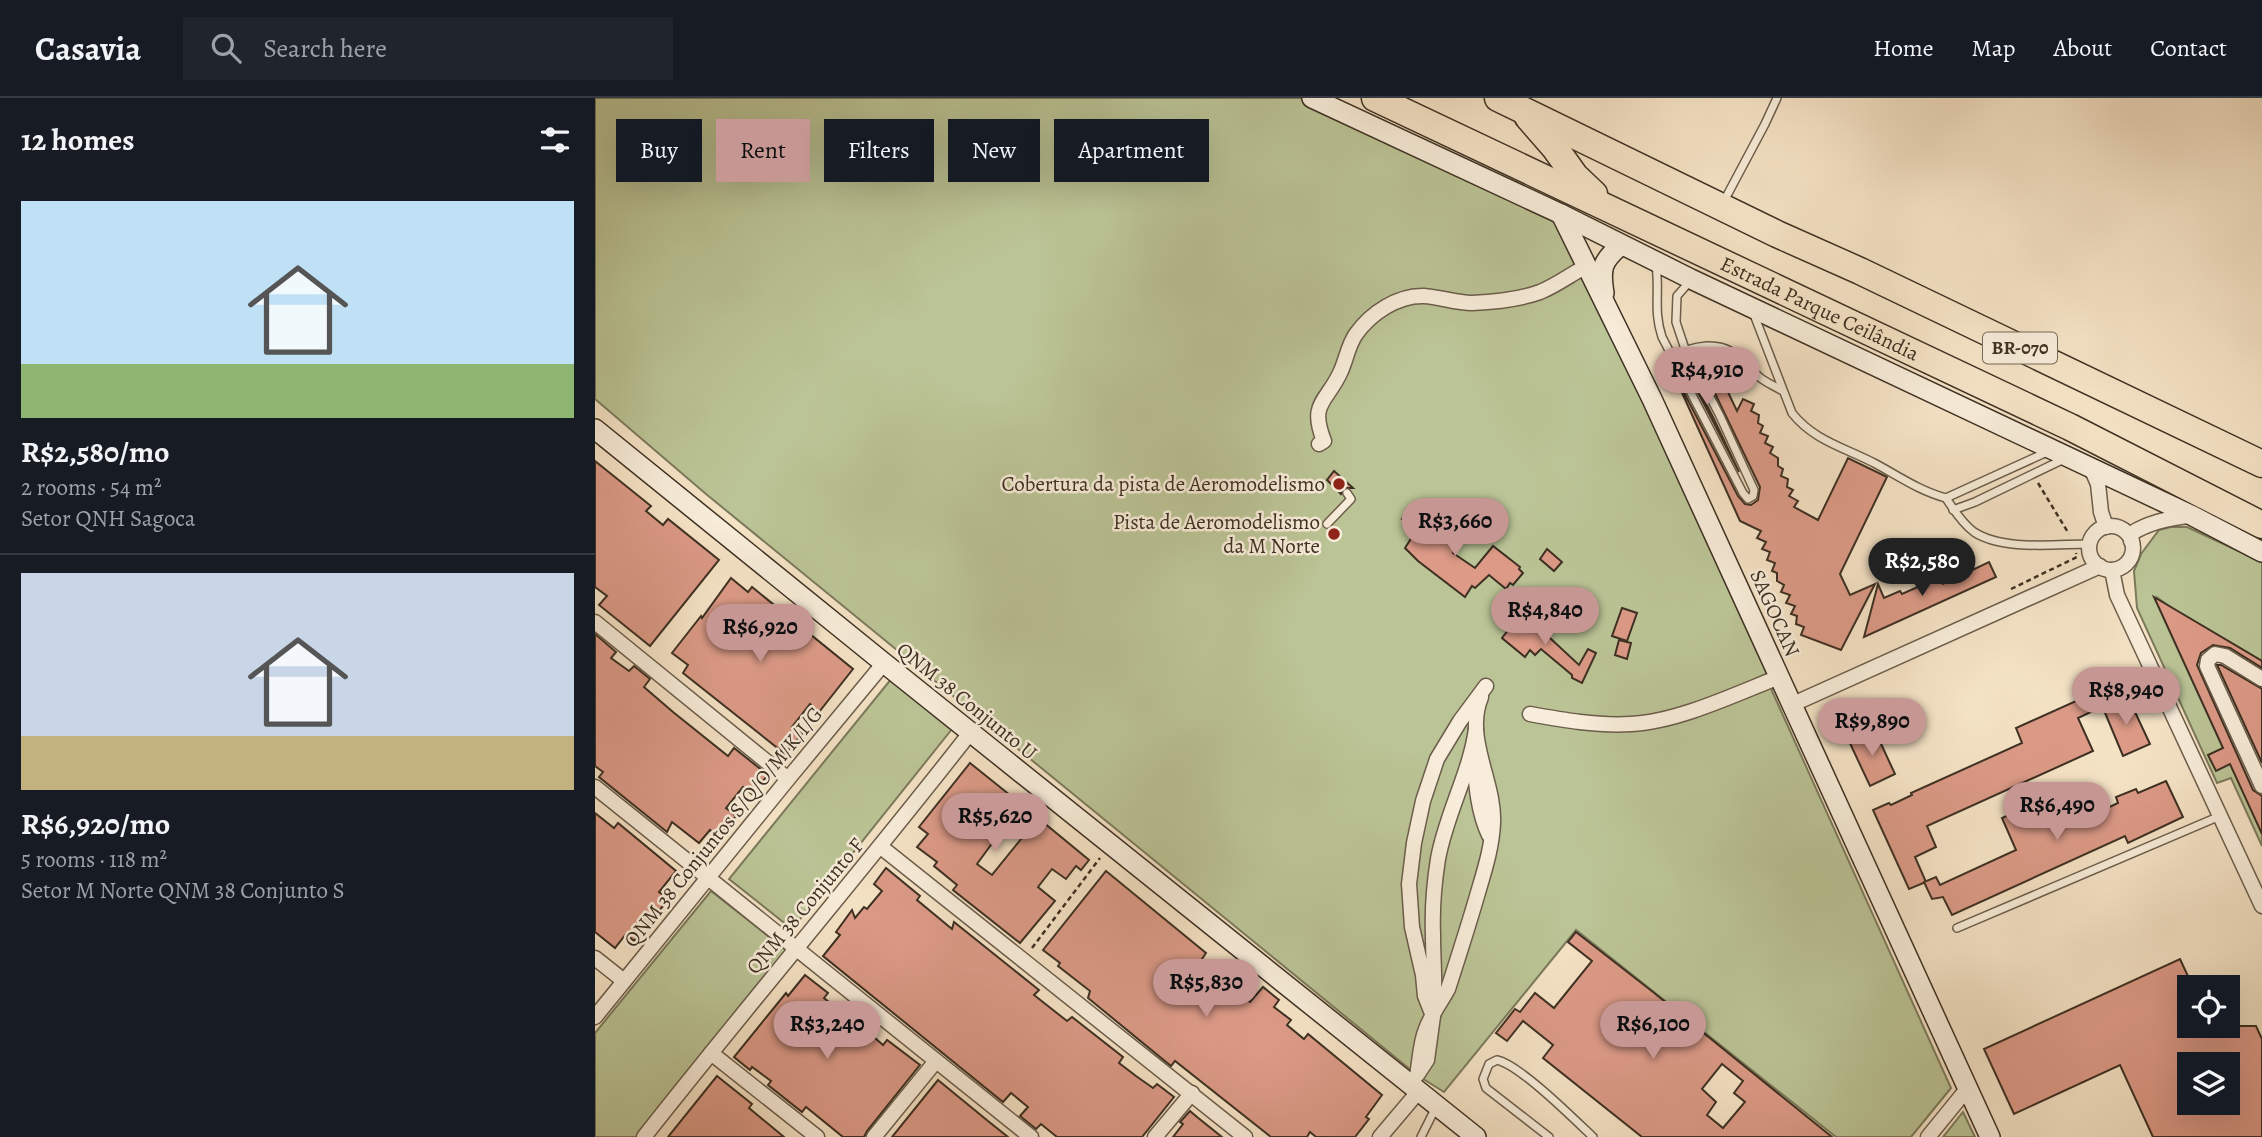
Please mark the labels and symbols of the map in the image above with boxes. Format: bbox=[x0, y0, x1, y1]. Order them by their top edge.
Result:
street label: Estrada Parque Ceilândia bbox=[1716, 249, 1924, 368]
road number: BR-070 bbox=[1983, 332, 2057, 364]
pin: R$4,910 bbox=[1642, 348, 1772, 407]
place label: Cobertura da pista de Aeromodelismo bbox=[1002, 470, 1325, 498]
marker: Cobertura da pista de Aeromodelismo bbox=[1331, 476, 1347, 492]
pin: R$3,660 bbox=[1390, 498, 1520, 558]
place label: Pista de Aeromodelismo da M Norte bbox=[1113, 508, 1320, 560]
marker: Pista de Aeromodelismo da M Norte bbox=[1326, 526, 1342, 542]
pin: R$2,580 bbox=[1857, 538, 1987, 598]
street label: SAGOCAN bbox=[1743, 565, 1807, 661]
pin: R$4,840 bbox=[1480, 588, 1610, 647]
pin: R$6,920 bbox=[695, 604, 825, 664]
street label: QNM 38 Conjunto U bbox=[891, 636, 1043, 766]
pin: R$8,940 bbox=[2061, 668, 2191, 727]
pin: R$9,890 bbox=[1807, 698, 1937, 758]
street label: QNM 38 Conjuntos S/Q/O/M/K/I/G bbox=[617, 701, 829, 953]
pin: R$6,490 bbox=[1992, 782, 2122, 842]
pin: R$5,620 bbox=[930, 794, 1060, 853]
street label: QNM 38 Conjunto F bbox=[740, 832, 870, 980]
pin: R$5,830 bbox=[1141, 960, 1271, 1019]
pin: R$3,240 bbox=[762, 1002, 892, 1061]
pin: R$6,100 bbox=[1588, 1002, 1718, 1061]

